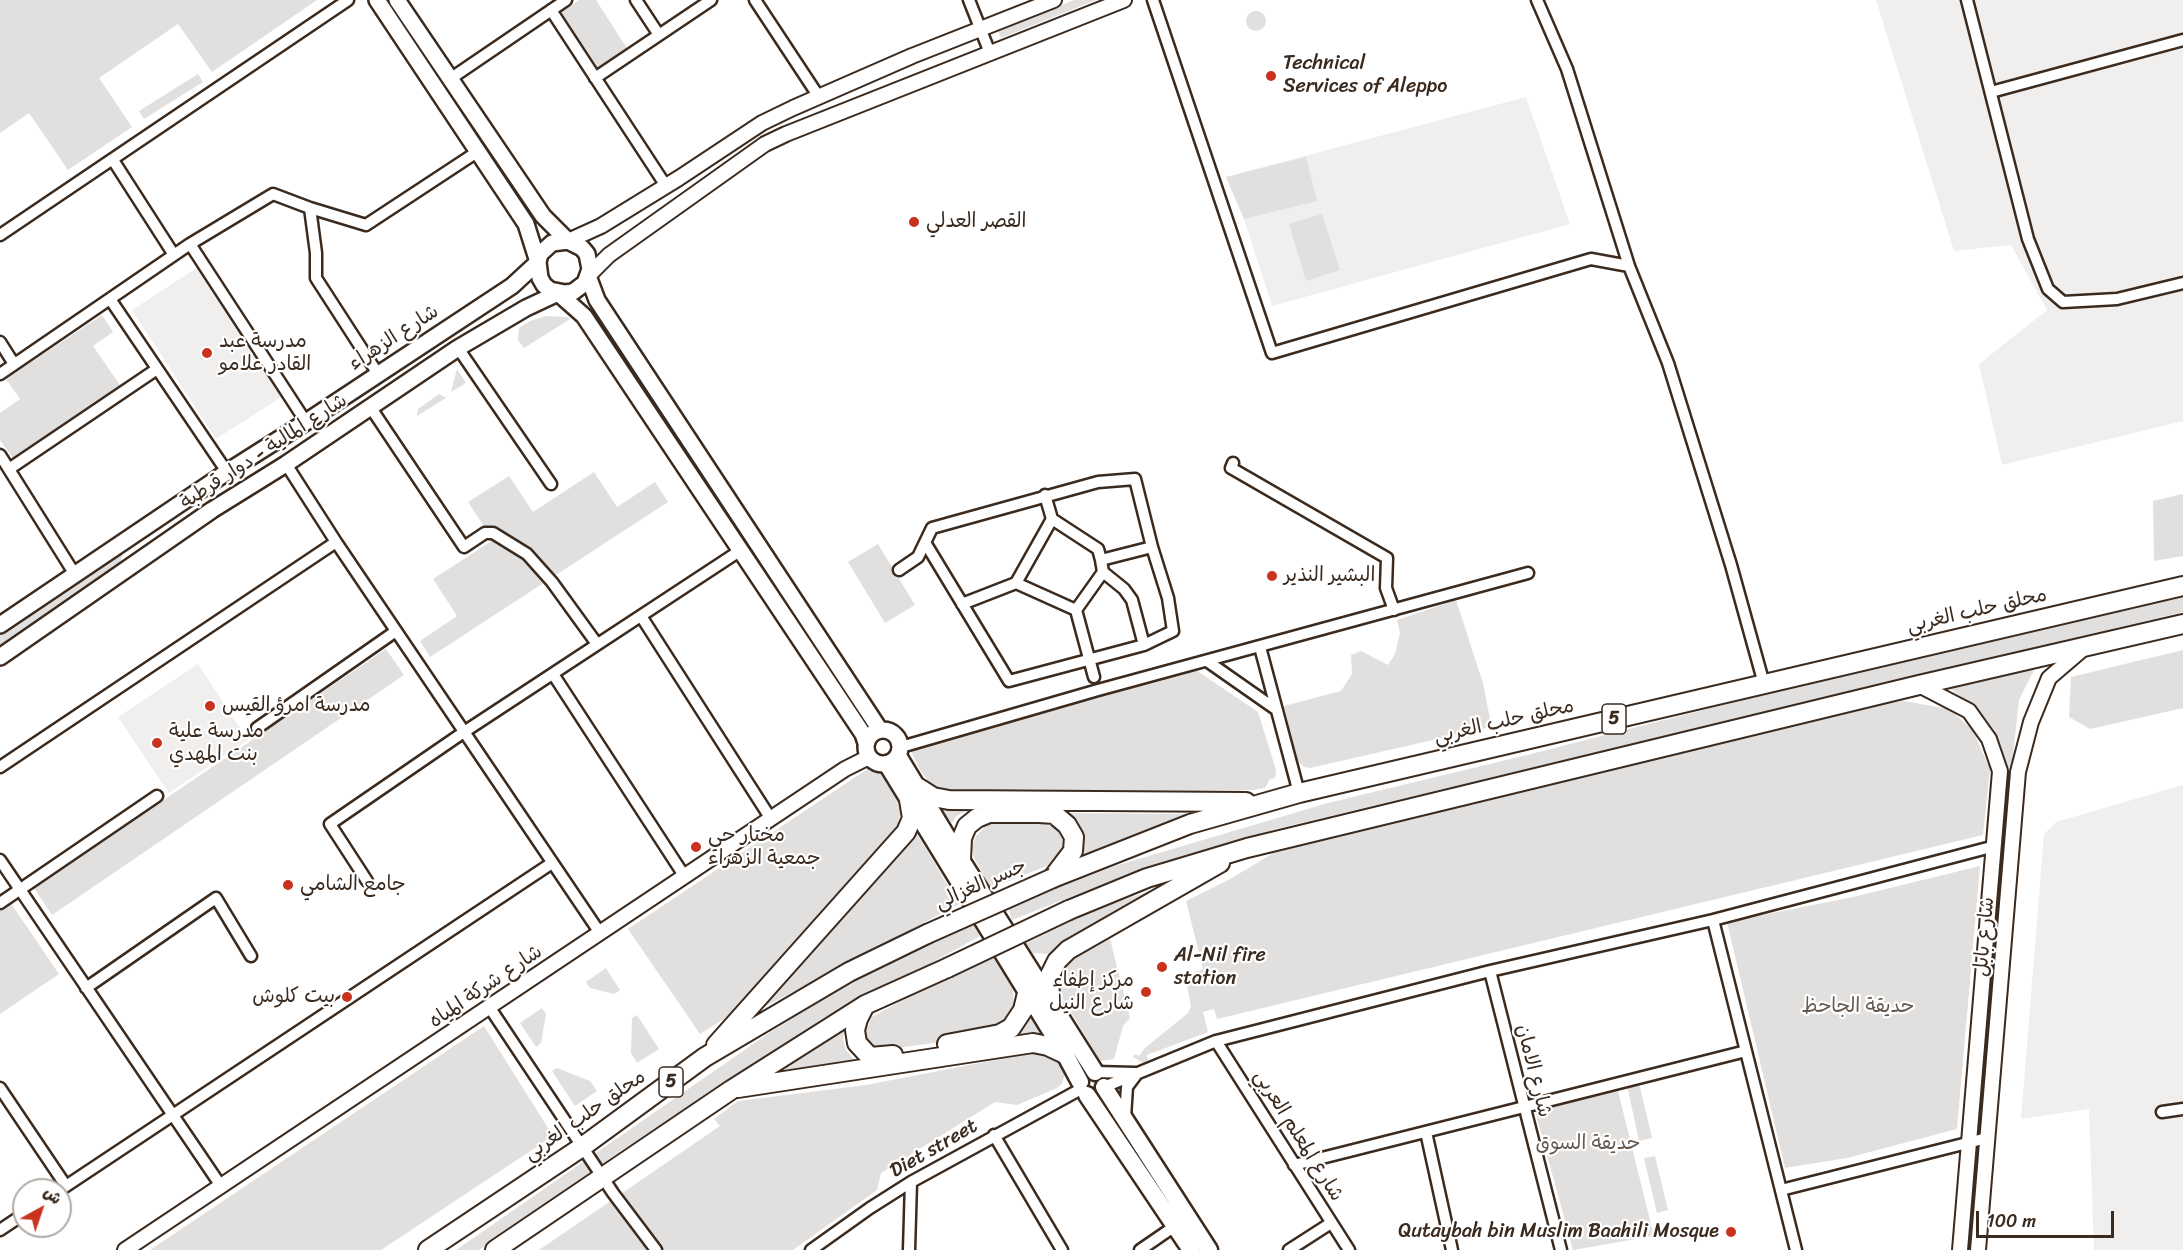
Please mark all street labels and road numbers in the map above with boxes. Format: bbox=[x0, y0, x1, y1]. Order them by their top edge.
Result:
street label: شارع الزهراء bbox=[344, 300, 444, 376]
street label: شارع المالية - دوار قرطبة bbox=[176, 389, 352, 515]
street label: محلق حلب الغربي bbox=[1905, 583, 2049, 639]
street label: محلق حلب الغربي bbox=[1432, 694, 1576, 750]
road number: 5 bbox=[1602, 704, 1626, 734]
street label: جسر الغزالي bbox=[932, 854, 1030, 916]
street label: شارع بابل bbox=[1970, 896, 2000, 978]
street label: شارع شركة المياه bbox=[425, 940, 547, 1034]
street label: شارع الامان bbox=[1510, 1022, 1556, 1120]
street label: محلق حلب الغربي bbox=[520, 1065, 650, 1167]
street label: شارع المعلم العربي bbox=[1248, 1066, 1348, 1206]
road number: 5 bbox=[659, 1067, 683, 1097]
street label: Diet street bbox=[886, 1114, 982, 1184]

